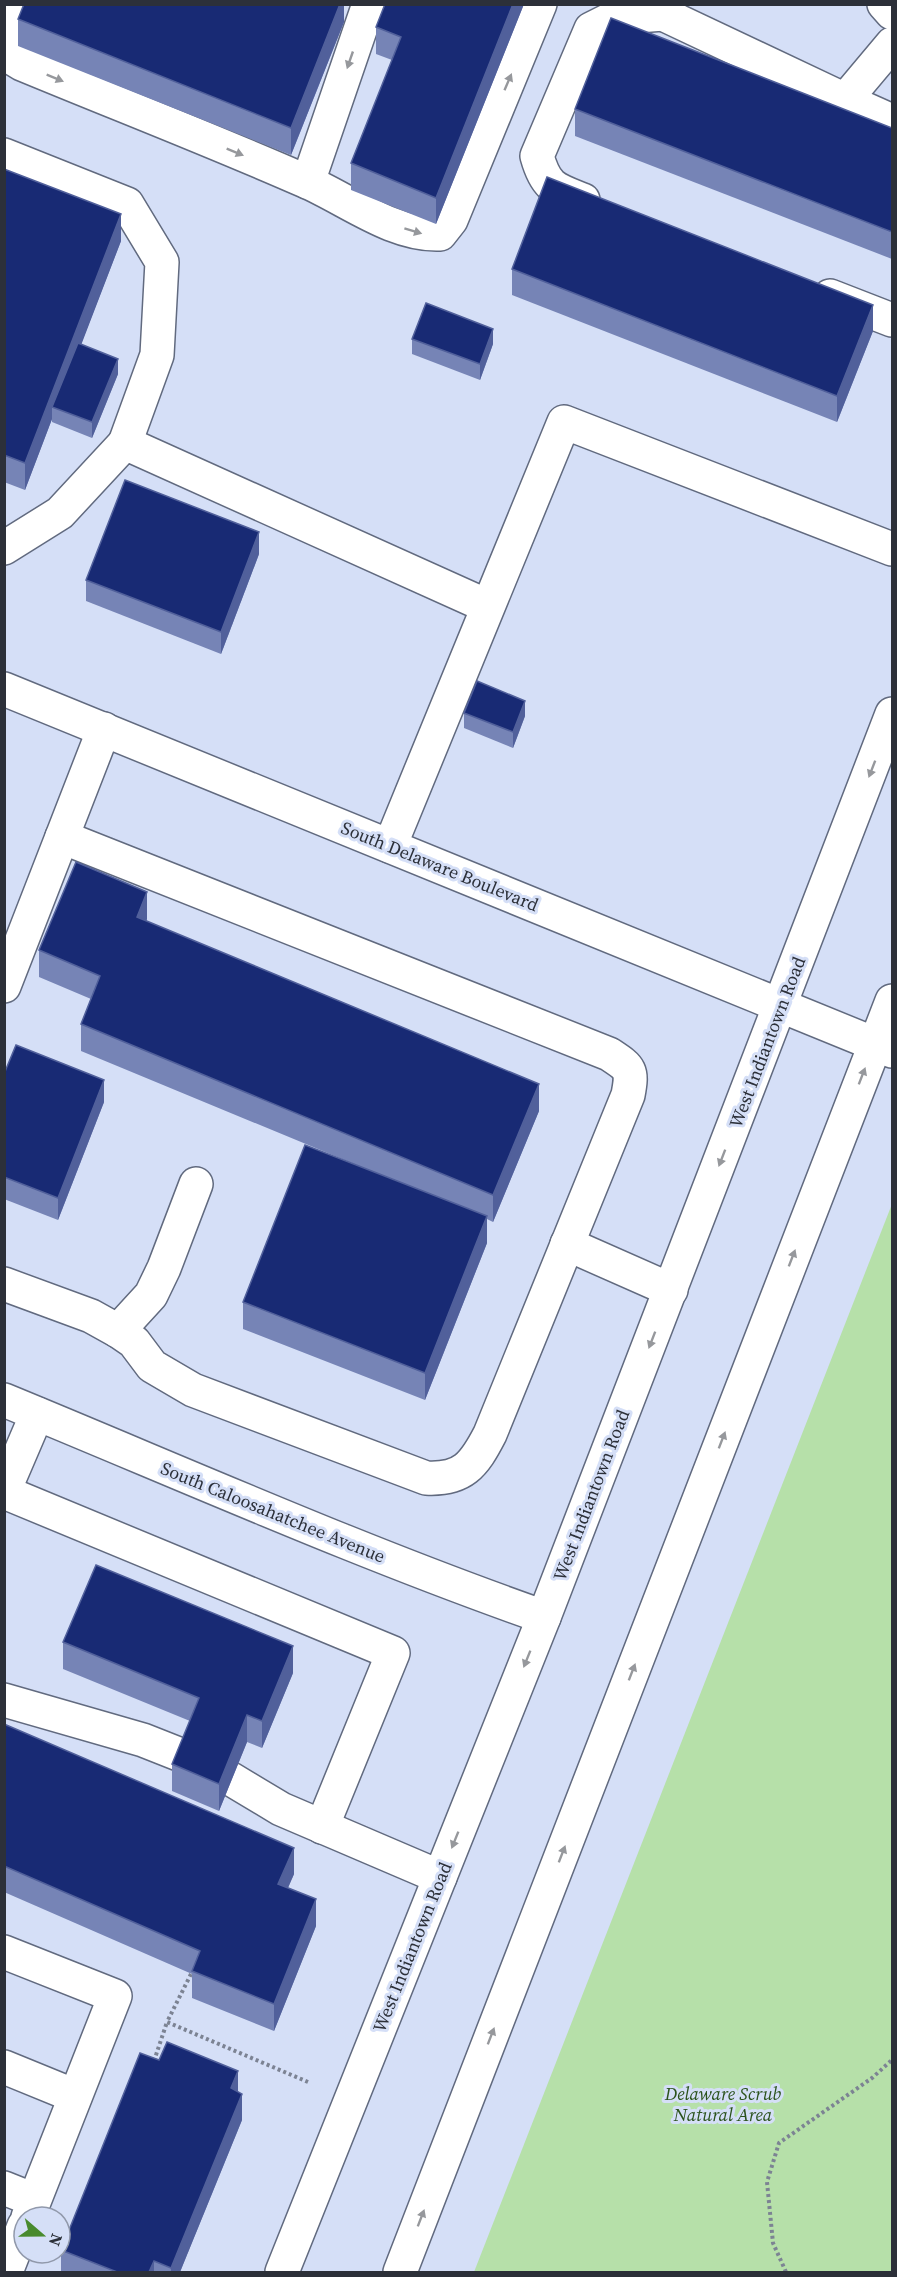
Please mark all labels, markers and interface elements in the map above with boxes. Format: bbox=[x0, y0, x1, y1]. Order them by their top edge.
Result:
one-way arrow bbox=[345, 51, 355, 69]
one-way arrow bbox=[503, 72, 513, 90]
one-way arrow bbox=[46, 74, 64, 83]
one-way arrow bbox=[227, 147, 245, 157]
one-way arrow bbox=[404, 227, 422, 236]
one-way arrow bbox=[867, 760, 876, 778]
street label: South Delaware Boulevard bbox=[338, 815, 542, 917]
street label: West Indiantown Road bbox=[723, 953, 811, 1131]
one-way arrow bbox=[858, 1067, 867, 1085]
one-way arrow bbox=[717, 1150, 727, 1168]
one-way arrow bbox=[788, 1249, 797, 1267]
one-way arrow bbox=[647, 1331, 656, 1349]
street label: West Indiantown Road bbox=[547, 1406, 635, 1584]
one-way arrow bbox=[717, 1431, 727, 1449]
street label: South Caloosahatchee Avenue bbox=[157, 1455, 389, 1569]
one-way arrow bbox=[522, 1650, 532, 1668]
one-way arrow bbox=[628, 1663, 637, 1681]
one-way arrow bbox=[450, 1831, 460, 1849]
one-way arrow bbox=[557, 1845, 567, 1863]
street label: West Indiantown Road bbox=[366, 1858, 458, 2036]
one-way arrow bbox=[487, 2027, 496, 2045]
park label: Delaware Scrub Natural Area bbox=[664, 2081, 781, 2127]
north arrow bbox=[12, 2205, 72, 2265]
one-way arrow bbox=[417, 2209, 426, 2227]
text: N bbox=[44, 2231, 68, 2250]

